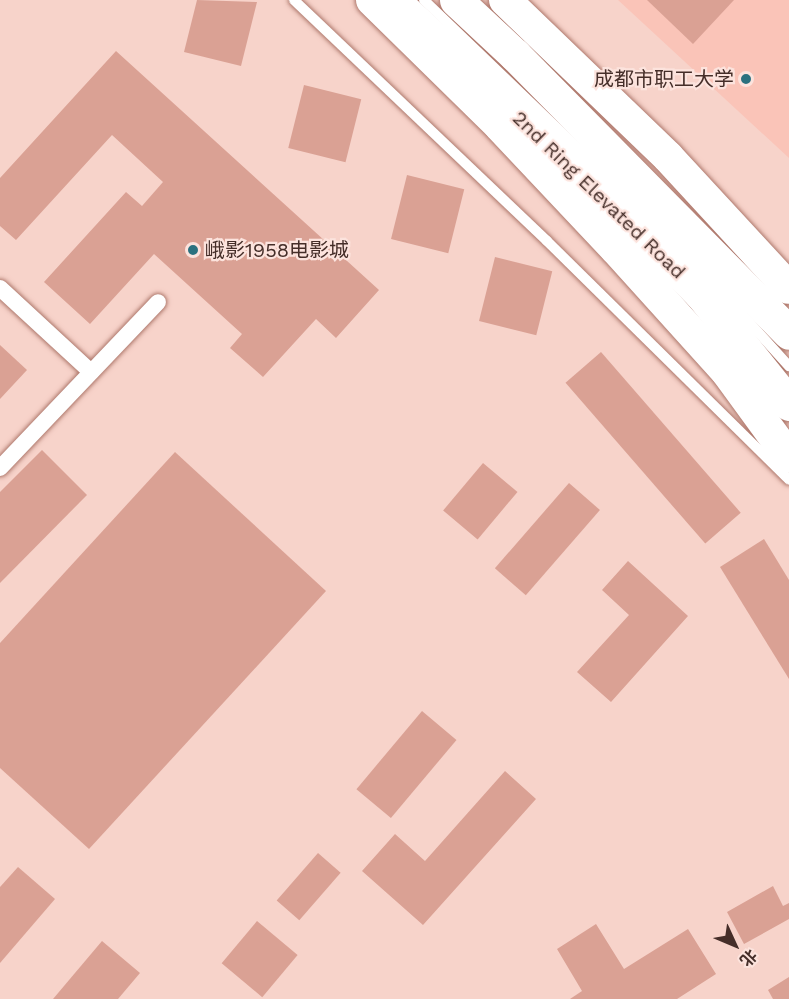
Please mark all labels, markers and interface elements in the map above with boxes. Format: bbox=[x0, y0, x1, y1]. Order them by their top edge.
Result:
place label: 成都市职工大学 bbox=[594, 67, 734, 91]
marker: 成都市职工大学 bbox=[739, 72, 753, 86]
street label: 2nd Ring Elevated Road bbox=[508, 106, 690, 284]
place label: 峨影1958电影城 bbox=[205, 238, 349, 262]
marker: 峨影1958电影城 bbox=[186, 243, 200, 257]
north arrow bbox=[705, 915, 765, 975]
text: 北 bbox=[736, 945, 761, 970]

